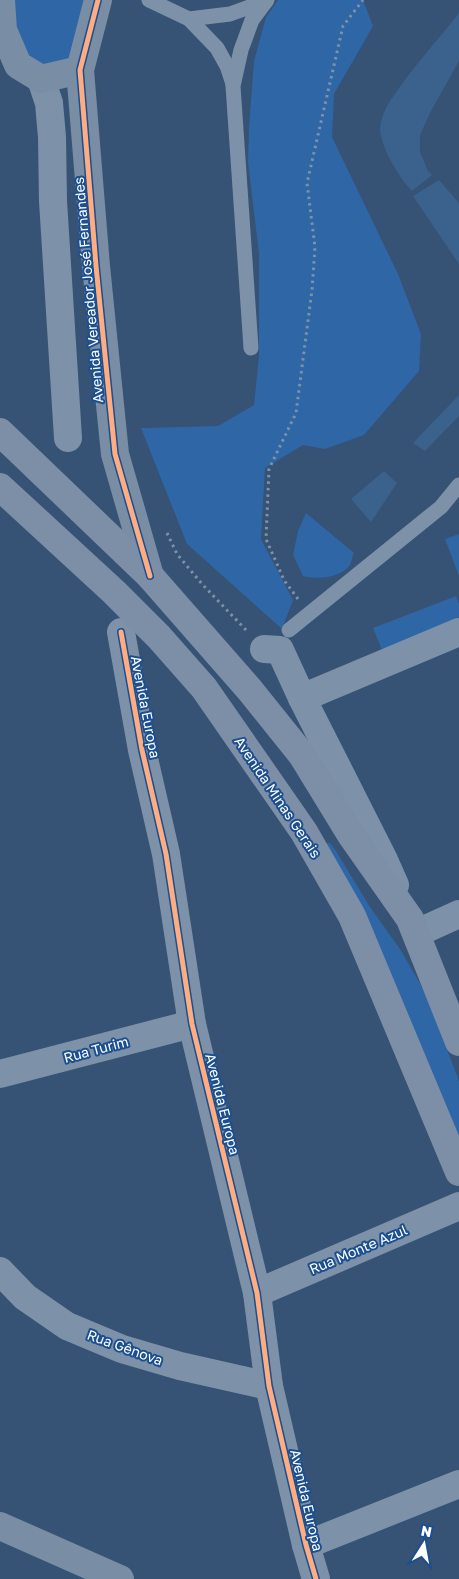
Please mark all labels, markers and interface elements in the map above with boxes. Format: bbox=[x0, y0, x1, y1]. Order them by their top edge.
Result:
street label: Avenida Vereador José Fernandes bbox=[70, 176, 106, 404]
street label: Avenida Europa bbox=[128, 654, 164, 760]
street label: Avenida Minas Gerais bbox=[231, 733, 325, 861]
street label: Rua Turim bbox=[62, 1032, 130, 1066]
street label: Avenida Europa bbox=[202, 1052, 244, 1156]
street label: Rua Monte Azul bbox=[306, 1221, 410, 1277]
street label: Rua Gênova bbox=[85, 1325, 165, 1369]
street label: Avenida Europa bbox=[287, 1447, 327, 1553]
north arrow bbox=[399, 1519, 449, 1569]
text: N bbox=[420, 1521, 433, 1540]

